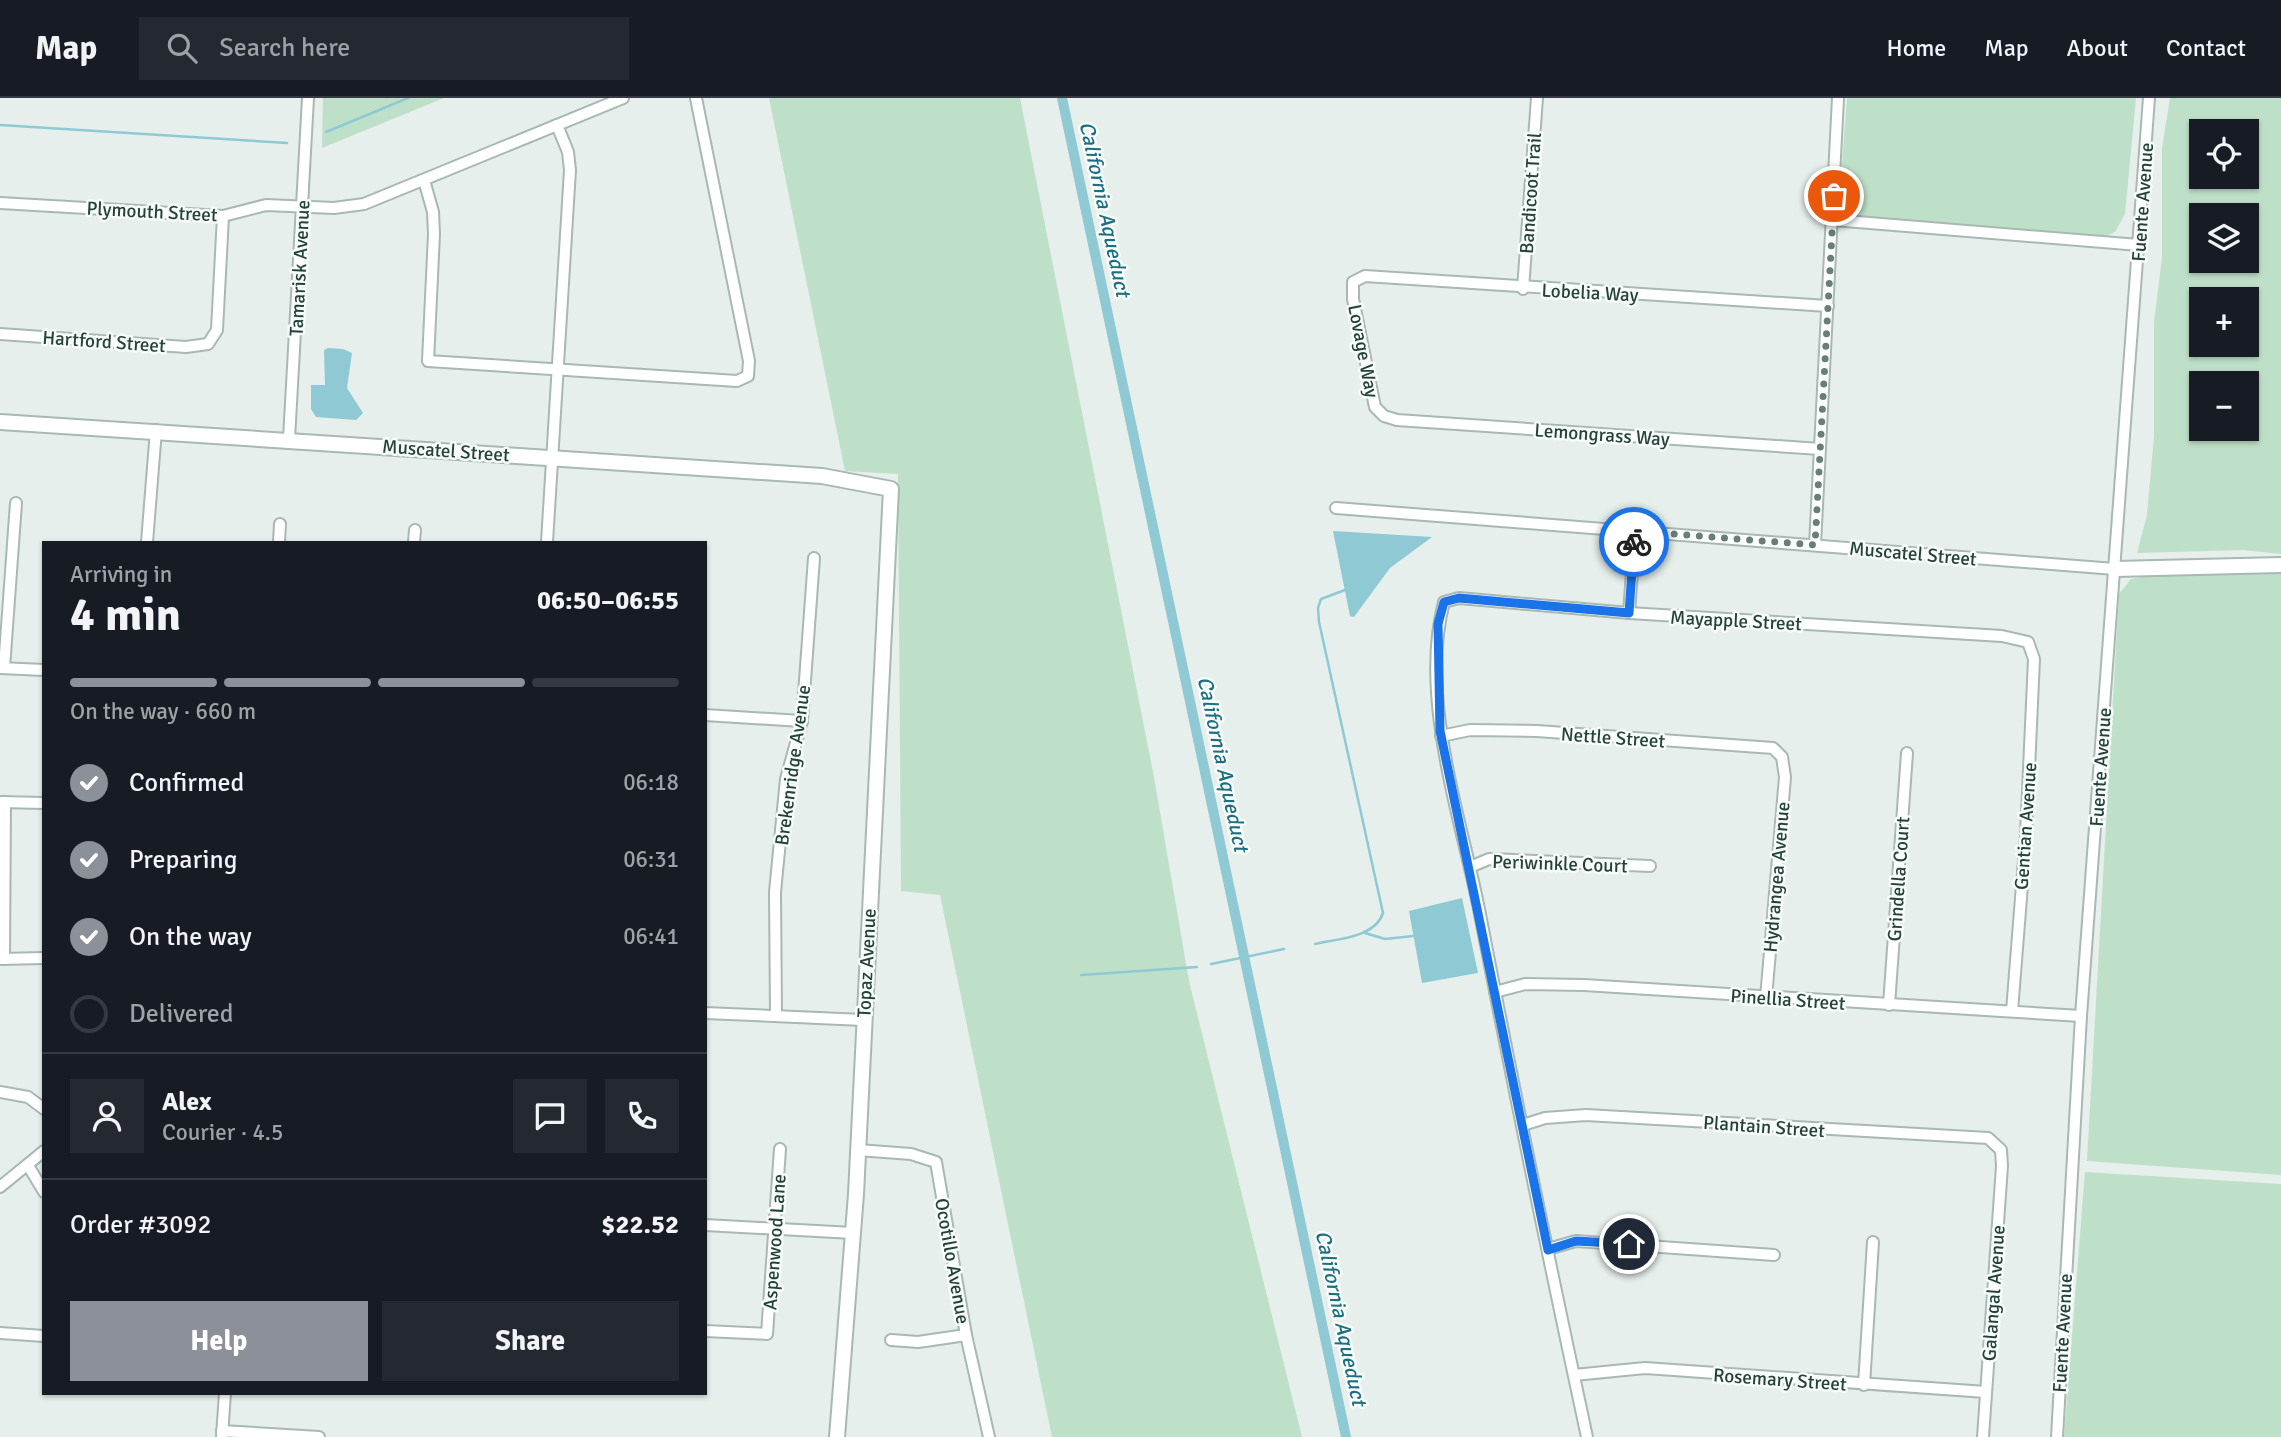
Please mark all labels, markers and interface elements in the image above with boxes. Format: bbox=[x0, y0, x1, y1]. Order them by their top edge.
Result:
search box bbox=[139, 17, 629, 80]
text: Map bbox=[35, 28, 97, 69]
icon: search bbox=[163, 29, 201, 67]
text: Search here bbox=[219, 32, 350, 64]
text: Home bbox=[1886, 33, 1946, 63]
text: Map bbox=[1984, 33, 2029, 63]
text: About bbox=[2067, 33, 2128, 63]
text: Contact bbox=[2166, 33, 2246, 63]
water label: California Aqueduct bbox=[1074, 119, 1137, 301]
map controls bbox=[2189, 119, 2259, 441]
button: locate bbox=[2189, 119, 2259, 189]
street label: Bandicoot Trail bbox=[1515, 132, 1547, 255]
street label: Fuente Avenue bbox=[2127, 142, 2159, 262]
pin bbox=[1804, 166, 1864, 226]
icon: bag bbox=[1815, 177, 1853, 215]
street label: Plymouth Street bbox=[86, 197, 218, 227]
street label: Tamarisk Avenue bbox=[284, 199, 316, 337]
button: layers bbox=[2189, 203, 2259, 273]
street label: Lobelia Way bbox=[1541, 278, 1639, 308]
button: + bbox=[2189, 287, 2259, 357]
street label: Lovage Way bbox=[1342, 302, 1384, 400]
street label: Hartford Street bbox=[42, 326, 167, 358]
button: − bbox=[2189, 371, 2259, 441]
street label: Lemongrass Way bbox=[1534, 418, 1670, 452]
street label: Muscatel Street bbox=[381, 435, 511, 467]
courier bbox=[1599, 507, 1669, 577]
icon: bike bbox=[1615, 523, 1653, 561]
street label: Muscatel Street bbox=[1848, 536, 1978, 572]
text: Arriving in bbox=[70, 560, 172, 589]
text: 06:50–06:55 bbox=[537, 585, 679, 617]
text: 4 min bbox=[70, 587, 181, 643]
street label: Mayapple Street bbox=[1670, 606, 1803, 636]
water label: California Aqueduct bbox=[1192, 674, 1255, 856]
street label: Brekenridge Avenue bbox=[770, 683, 816, 847]
text: On the way · 660 m bbox=[70, 697, 256, 726]
street label: Fuente Avenue bbox=[2085, 707, 2117, 827]
street label: Nettle Street bbox=[1560, 722, 1666, 754]
street label: Gentian Avenue bbox=[2010, 762, 2042, 891]
icon: check bbox=[70, 764, 108, 802]
text: Confirmed bbox=[129, 767, 244, 799]
text: 06:18 bbox=[623, 768, 679, 797]
street label: Hydrangea Avenue bbox=[1758, 801, 1796, 953]
street label: Grindella Court bbox=[1883, 816, 1915, 942]
icon: check bbox=[70, 841, 108, 879]
text: Preparing bbox=[129, 844, 237, 876]
text: 06:31 bbox=[623, 845, 679, 874]
street label: Periwinkle Court bbox=[1492, 850, 1628, 878]
street label: Topaz Avenue bbox=[852, 908, 882, 1018]
icon: check bbox=[70, 918, 108, 956]
text: On the way bbox=[129, 921, 252, 953]
text: 06:41 bbox=[623, 922, 679, 951]
street label: Pinellia Street bbox=[1730, 984, 1847, 1016]
text: Delivered bbox=[129, 998, 234, 1030]
button: person bbox=[70, 1079, 144, 1153]
button: chat bbox=[513, 1079, 587, 1153]
button: phone bbox=[605, 1079, 679, 1153]
text: Alex bbox=[162, 1086, 212, 1118]
street label: Plantain Street bbox=[1702, 1111, 1826, 1143]
text: Courier · 4.5 bbox=[162, 1118, 283, 1147]
street label: Aspenwood Lane bbox=[758, 1173, 792, 1311]
street label: Ocotillo Avenue bbox=[929, 1196, 975, 1326]
text: Order #3092 bbox=[70, 1209, 211, 1241]
text: $22.52 bbox=[601, 1209, 679, 1241]
pin bbox=[1599, 1214, 1659, 1274]
street label: Galangal Avenue bbox=[1977, 1224, 2011, 1362]
icon: home bbox=[1610, 1225, 1648, 1263]
water label: California Aqueduct bbox=[1310, 1228, 1373, 1410]
street label: Fuente Avenue bbox=[2048, 1273, 2078, 1393]
button: Help bbox=[70, 1301, 368, 1381]
button: Share bbox=[382, 1301, 679, 1381]
street label: Rosemary Street bbox=[1712, 1363, 1848, 1397]

